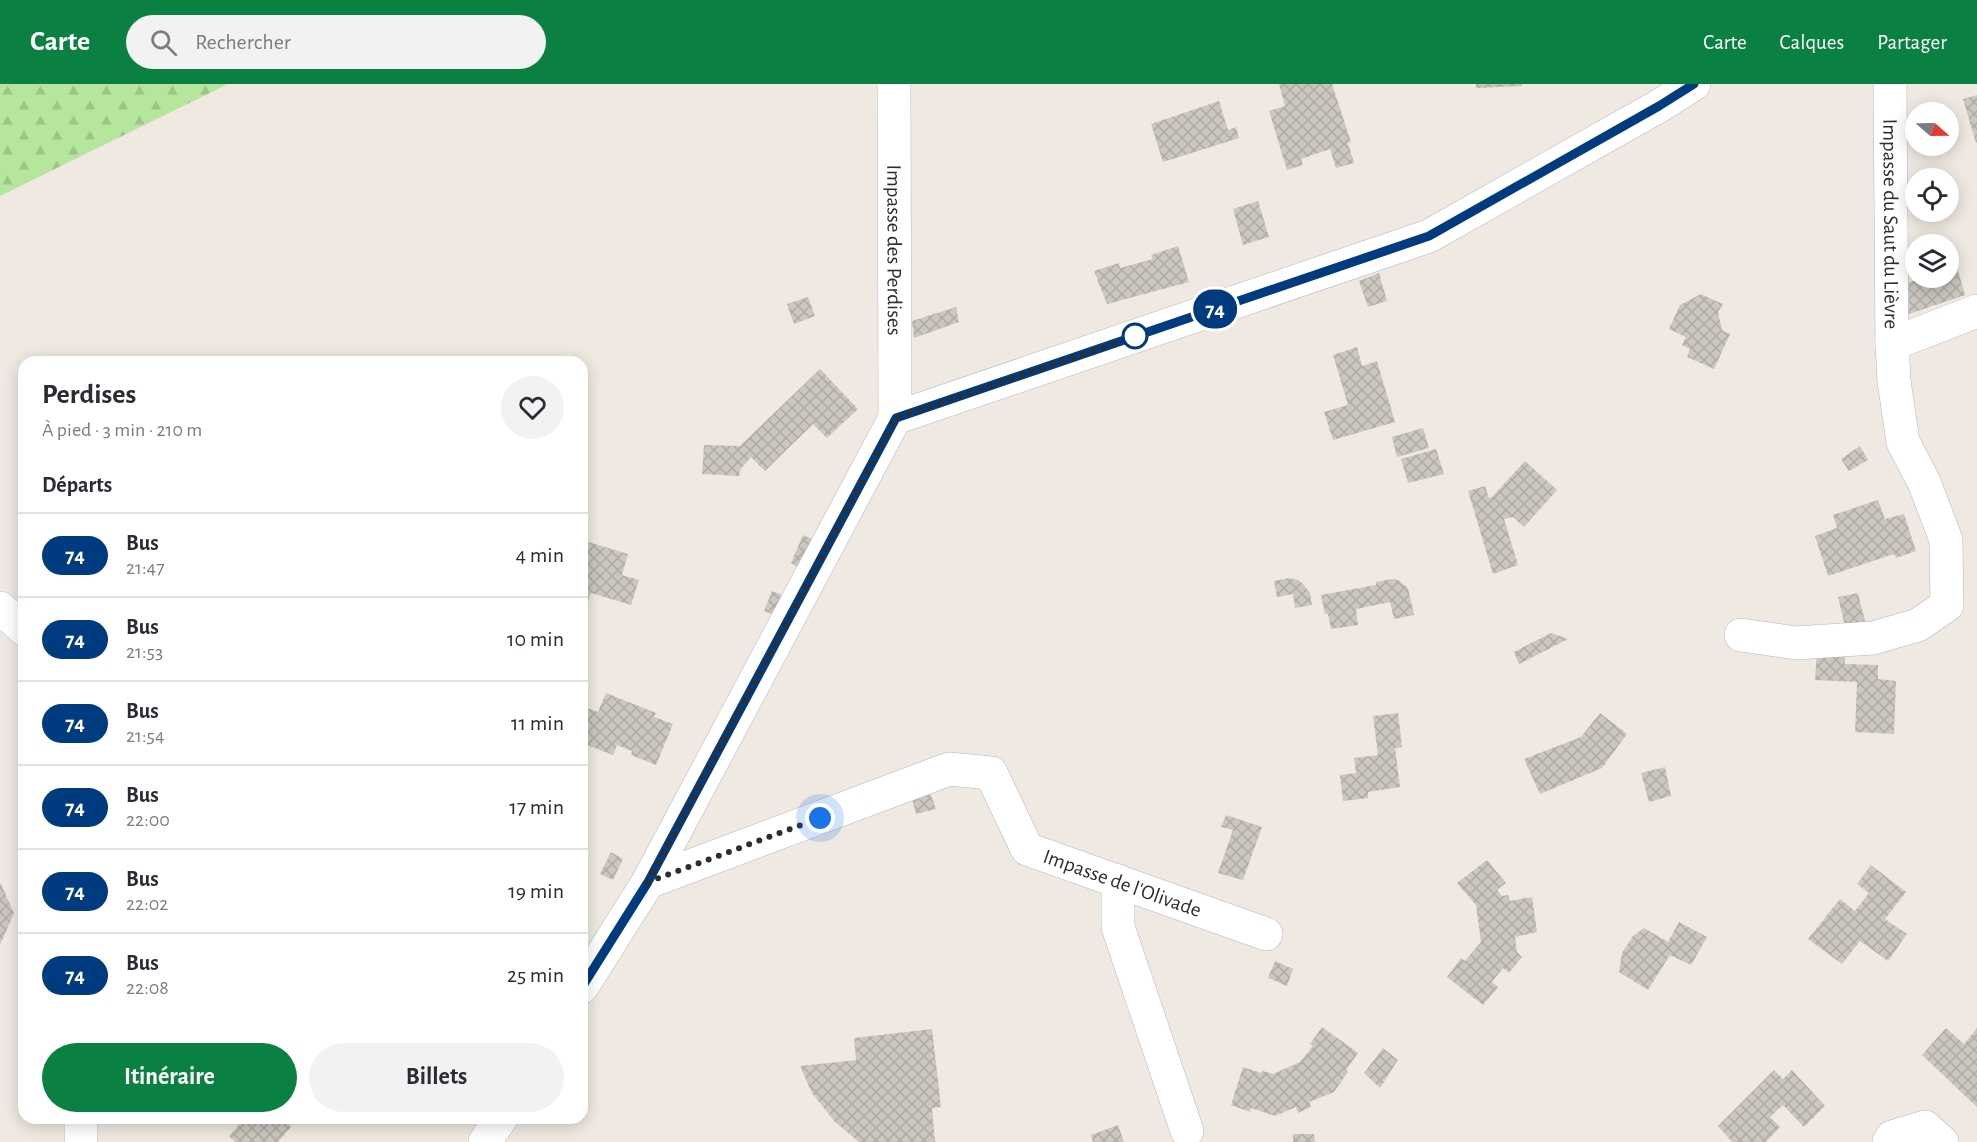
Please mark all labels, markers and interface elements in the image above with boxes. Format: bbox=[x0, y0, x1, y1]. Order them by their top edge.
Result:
search box bbox=[126, 15, 546, 69]
icon: search bbox=[147, 26, 180, 59]
text: Carte bbox=[30, 28, 90, 56]
text: Rechercher bbox=[195, 31, 291, 53]
text: Carte bbox=[1703, 32, 1747, 53]
text: Calques bbox=[1780, 32, 1844, 53]
text: Partager bbox=[1877, 32, 1947, 53]
north arrow bbox=[1905, 102, 1959, 156]
map controls bbox=[1905, 102, 1959, 288]
street label: Impasse du Saut du Lièvre bbox=[1879, 119, 1902, 329]
street label: Impasse des Perdises bbox=[883, 165, 905, 335]
button: locate bbox=[1905, 168, 1959, 222]
button: layers bbox=[1905, 234, 1959, 288]
line badge: 74 bbox=[1188, 290, 1242, 328]
text: 74 bbox=[1205, 299, 1225, 320]
unlabelled marker bbox=[1122, 323, 1148, 349]
button: heart bbox=[501, 376, 564, 439]
text: Perdises bbox=[42, 381, 136, 409]
text: À pied · 3 min · 210 m bbox=[42, 420, 202, 440]
text: Départs bbox=[42, 474, 112, 496]
text: Bus bbox=[126, 532, 159, 554]
text: 4 min bbox=[516, 544, 564, 566]
text: 74 bbox=[65, 545, 85, 566]
text: 21:47 bbox=[126, 558, 165, 578]
text: Bus bbox=[126, 616, 159, 638]
text: 10 min bbox=[507, 628, 564, 650]
text: 74 bbox=[65, 629, 85, 650]
text: 21:53 bbox=[126, 642, 163, 662]
text: Bus bbox=[126, 700, 159, 722]
text: 11 min bbox=[511, 712, 564, 734]
text: 74 bbox=[65, 713, 85, 734]
text: 21:54 bbox=[126, 726, 165, 746]
text: Bus bbox=[126, 784, 159, 806]
text: 17 min bbox=[509, 796, 564, 818]
text: 74 bbox=[65, 797, 85, 818]
your location bbox=[805, 803, 835, 833]
text: 22:00 bbox=[126, 810, 170, 830]
street label: Impasse de l'Olivade bbox=[1040, 846, 1204, 921]
text: Bus bbox=[126, 868, 159, 890]
text: 19 min bbox=[508, 880, 564, 902]
text: 74 bbox=[65, 881, 85, 902]
text: 22:02 bbox=[126, 894, 168, 914]
text: Bus bbox=[126, 952, 159, 974]
text: 25 min bbox=[507, 964, 564, 986]
text: 74 bbox=[65, 965, 85, 986]
text: 22:08 bbox=[126, 978, 169, 998]
button: Itinéraire bbox=[42, 1043, 297, 1112]
button: Billets bbox=[309, 1043, 564, 1112]

